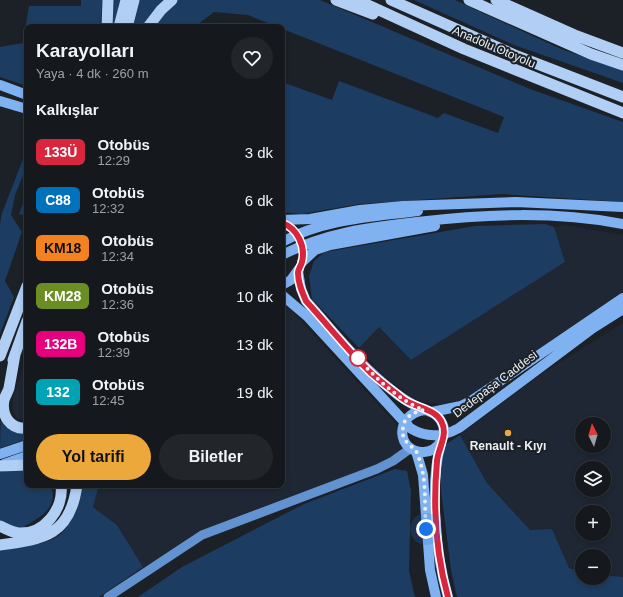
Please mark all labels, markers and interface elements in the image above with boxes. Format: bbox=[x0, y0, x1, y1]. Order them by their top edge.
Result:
street label: Anadolu Otoyolu bbox=[450, 23, 538, 71]
button: heart bbox=[231, 37, 273, 79]
text: Karayolları bbox=[36, 40, 134, 61]
text: Yaya · 4 dk · 260 m bbox=[36, 66, 148, 81]
text: Kalkışlar bbox=[36, 101, 99, 118]
text: Otobüs bbox=[97, 136, 150, 153]
text: 133Ü bbox=[44, 144, 77, 160]
text: 3 dk bbox=[245, 144, 273, 161]
text: 12:29 bbox=[97, 153, 130, 168]
text: Otobüs bbox=[92, 184, 145, 201]
text: C88 bbox=[45, 192, 71, 208]
text: 6 dk bbox=[245, 192, 273, 209]
text: 12:32 bbox=[92, 201, 125, 216]
text: Otobüs bbox=[101, 232, 154, 249]
text: KM18 bbox=[44, 240, 81, 256]
text: 8 dk bbox=[245, 240, 273, 257]
text: 12:34 bbox=[101, 249, 134, 264]
text: Otobüs bbox=[101, 280, 154, 297]
text: KM28 bbox=[44, 288, 81, 304]
text: 10 dk bbox=[236, 288, 273, 305]
text: 12:36 bbox=[101, 297, 134, 312]
text: Otobüs bbox=[97, 328, 150, 345]
text: 132B bbox=[44, 336, 77, 352]
text: 13 dk bbox=[236, 336, 273, 353]
text: 12:39 bbox=[97, 345, 130, 360]
street label: Dedepaşa Caddesi bbox=[450, 348, 540, 420]
unlabelled marker bbox=[349, 349, 367, 367]
text: Otobüs bbox=[92, 376, 145, 393]
text: 132 bbox=[46, 384, 70, 400]
text: 19 dk bbox=[236, 384, 273, 401]
text: 12:45 bbox=[92, 393, 125, 408]
north arrow bbox=[575, 417, 611, 453]
map controls bbox=[575, 417, 611, 585]
marker: Renault - Kıyı bbox=[503, 428, 513, 438]
button: Yol tarifi bbox=[36, 434, 151, 480]
button: Biletler bbox=[159, 434, 273, 480]
place label: Renault - Kıyı bbox=[470, 439, 546, 453]
button: layers bbox=[575, 461, 611, 497]
button: + bbox=[575, 505, 611, 541]
your location bbox=[416, 519, 436, 539]
button: − bbox=[575, 549, 611, 585]

